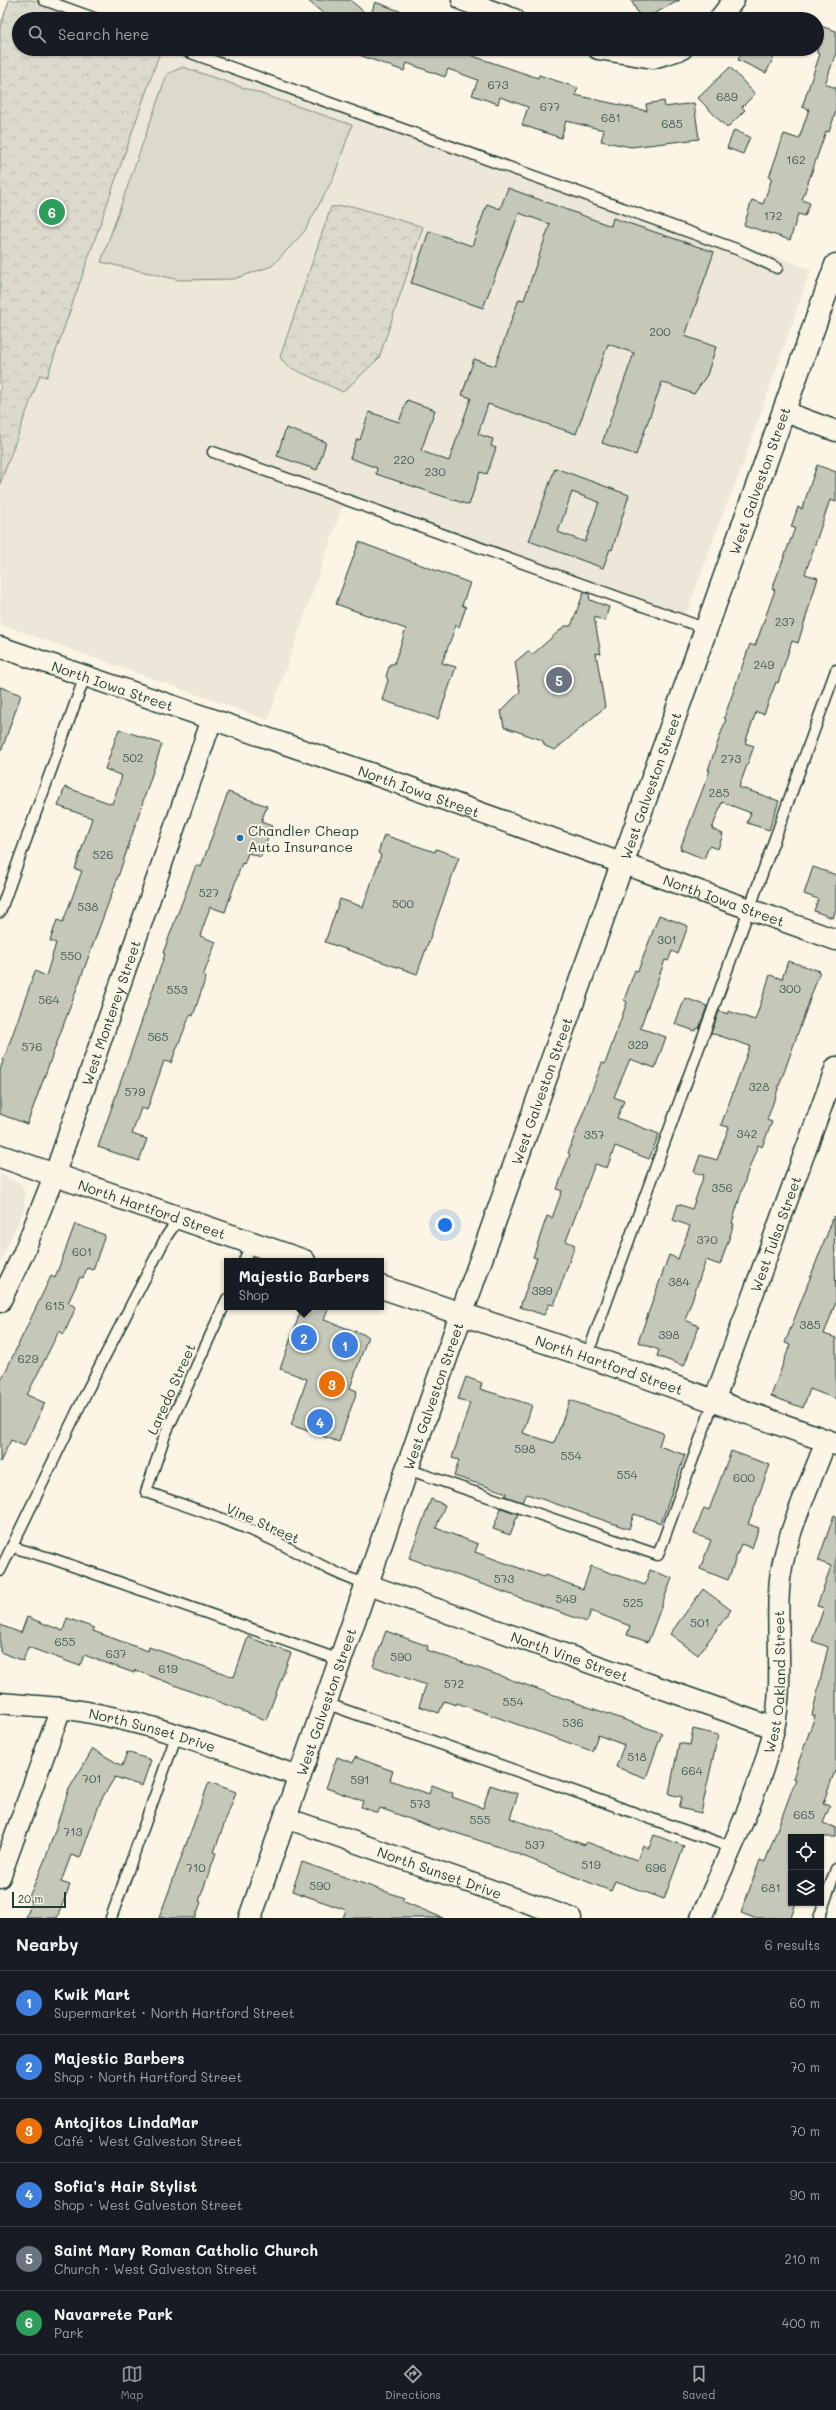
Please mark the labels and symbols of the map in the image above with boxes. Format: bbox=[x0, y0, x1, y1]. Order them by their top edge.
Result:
house number: 673 bbox=[488, 76, 508, 92]
house number: 689 bbox=[716, 88, 738, 104]
house number: 677 bbox=[540, 98, 561, 114]
house number: 681 bbox=[601, 109, 621, 125]
house number: 685 bbox=[661, 115, 683, 131]
house number: 162 bbox=[786, 151, 806, 167]
pin: 6 bbox=[39, 197, 65, 227]
house number: 172 bbox=[764, 207, 782, 223]
house number: 200 bbox=[649, 323, 671, 339]
street label: West Galveston Street bbox=[724, 404, 794, 557]
house number: 220 bbox=[394, 451, 415, 467]
house number: 230 bbox=[424, 463, 446, 479]
house number: 237 bbox=[775, 613, 796, 629]
street label: North Iowa Street bbox=[49, 656, 176, 715]
house number: 249 bbox=[754, 656, 774, 672]
pin: 5 bbox=[546, 665, 572, 695]
street label: West Galveston Street bbox=[615, 709, 685, 862]
house number: 502 bbox=[122, 749, 144, 765]
house number: 273 bbox=[721, 750, 741, 766]
street label: North Iowa Street bbox=[356, 760, 482, 821]
house number: 285 bbox=[709, 784, 729, 800]
place label: Chandler Cheap Auto Insurance bbox=[248, 821, 359, 856]
marker: Chandler Cheap Auto Insurance bbox=[235, 833, 245, 843]
house number: 526 bbox=[93, 846, 113, 862]
street label: North Iowa Street bbox=[661, 869, 787, 930]
house number: 527 bbox=[199, 884, 220, 900]
house number: 500 bbox=[392, 895, 414, 911]
house number: 538 bbox=[77, 898, 99, 914]
house number: 301 bbox=[657, 931, 677, 947]
street label: West Monterey Street bbox=[77, 937, 144, 1088]
house number: 550 bbox=[60, 947, 82, 963]
house number: 300 bbox=[779, 980, 802, 996]
house number: 553 bbox=[166, 981, 188, 997]
house number: 564 bbox=[38, 991, 60, 1007]
street label: West Galveston Street bbox=[506, 1014, 576, 1167]
house number: 565 bbox=[147, 1028, 169, 1044]
house number: 329 bbox=[628, 1036, 648, 1052]
house number: 576 bbox=[22, 1038, 42, 1054]
house number: 328 bbox=[749, 1078, 769, 1094]
house number: 579 bbox=[125, 1083, 145, 1099]
house number: 342 bbox=[737, 1125, 757, 1141]
house number: 357 bbox=[584, 1126, 605, 1142]
street label: West Tulsa Street bbox=[745, 1173, 805, 1294]
street label: North Hartford Street bbox=[76, 1174, 229, 1243]
house number: 356 bbox=[711, 1179, 733, 1195]
your location bbox=[435, 1215, 455, 1235]
house number: 370 bbox=[696, 1231, 718, 1247]
house number: 601 bbox=[72, 1243, 92, 1259]
house number: 384 bbox=[668, 1273, 690, 1289]
house number: 399 bbox=[531, 1282, 553, 1298]
house number: 615 bbox=[45, 1297, 65, 1313]
house number: 385 bbox=[799, 1316, 821, 1332]
street label: West Galveston Street bbox=[398, 1320, 467, 1472]
pin: 2 bbox=[291, 1323, 317, 1353]
house number: 398 bbox=[658, 1326, 680, 1342]
pin: 1 bbox=[332, 1330, 358, 1360]
street label: North Hartford Street bbox=[533, 1330, 686, 1399]
street label: Laredo Street bbox=[142, 1340, 200, 1438]
house number: 629 bbox=[17, 1350, 39, 1366]
pin: 3 bbox=[319, 1369, 345, 1399]
pin: 4 bbox=[307, 1407, 333, 1437]
house number: 598 bbox=[514, 1440, 536, 1456]
house number: 554 bbox=[560, 1447, 582, 1463]
house number: 554 bbox=[616, 1466, 638, 1482]
house number: 600 bbox=[733, 1469, 756, 1485]
street label: Vine Street bbox=[223, 1498, 303, 1548]
house number: 573 bbox=[494, 1570, 514, 1586]
house number: 549 bbox=[555, 1590, 577, 1606]
house number: 525 bbox=[623, 1594, 643, 1610]
street label: West Oakland Street bbox=[759, 1610, 789, 1756]
house number: 501 bbox=[690, 1614, 710, 1630]
street label: West Galveston Street bbox=[291, 1625, 360, 1778]
street label: North Vine Street bbox=[508, 1626, 631, 1685]
house number: 655 bbox=[54, 1633, 76, 1649]
house number: 637 bbox=[106, 1645, 127, 1661]
house number: 590 bbox=[390, 1648, 412, 1664]
house number: 619 bbox=[158, 1660, 178, 1676]
house number: 572 bbox=[444, 1675, 464, 1691]
house number: 554 bbox=[502, 1693, 524, 1709]
street label: North Sunset Drive bbox=[87, 1703, 218, 1756]
house number: 536 bbox=[562, 1714, 584, 1730]
house number: 518 bbox=[627, 1748, 647, 1764]
house number: 664 bbox=[681, 1762, 703, 1778]
house number: 701 bbox=[82, 1770, 102, 1786]
house number: 591 bbox=[350, 1771, 370, 1787]
house number: 573 bbox=[410, 1795, 430, 1811]
house number: 665 bbox=[793, 1806, 815, 1822]
house number: 555 bbox=[470, 1811, 491, 1827]
house number: 713 bbox=[63, 1823, 83, 1839]
house number: 537 bbox=[525, 1836, 546, 1852]
street label: North Sunset Drive bbox=[375, 1841, 505, 1903]
house number: 519 bbox=[581, 1856, 601, 1872]
house number: 710 bbox=[186, 1859, 206, 1875]
house number: 696 bbox=[645, 1859, 667, 1875]
house number: 590 bbox=[309, 1877, 331, 1893]
house number: 681 bbox=[761, 1879, 781, 1895]
scale bar bbox=[12, 1890, 66, 1909]

